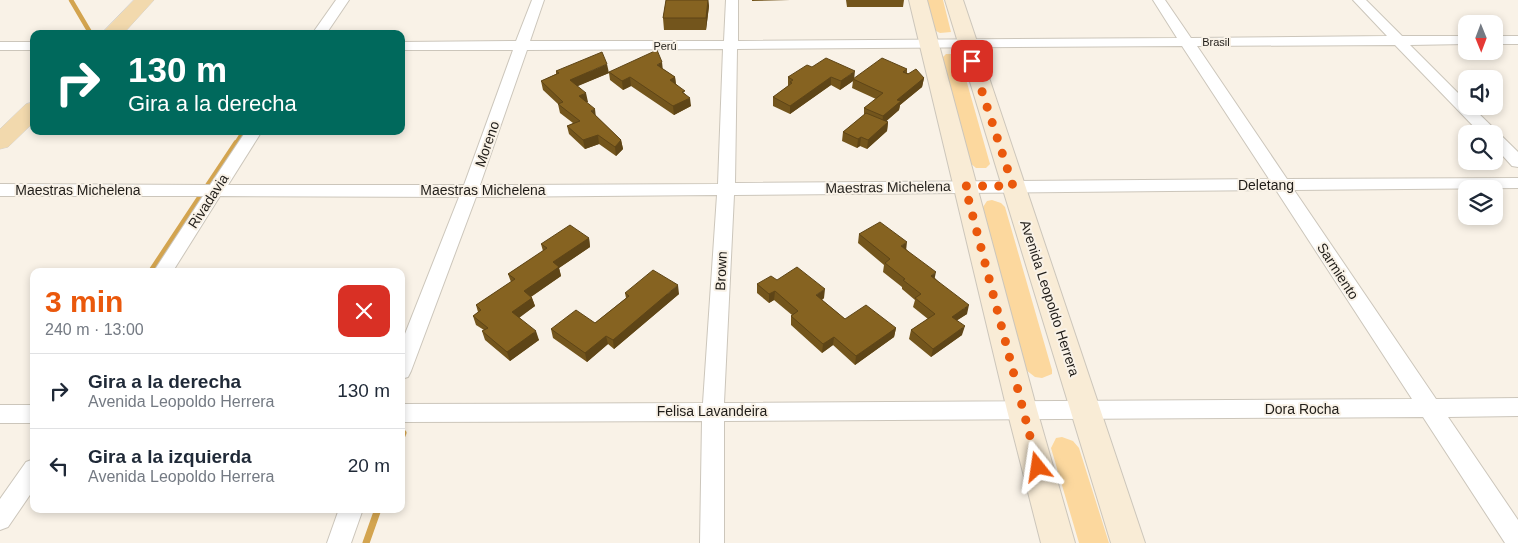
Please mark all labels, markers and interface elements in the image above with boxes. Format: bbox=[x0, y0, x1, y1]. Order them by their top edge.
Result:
north arrow bbox=[1458, 15, 1502, 60]
map controls bbox=[1458, 15, 1503, 225]
street label: Brasil bbox=[1202, 36, 1230, 48]
street label: Perú bbox=[653, 40, 677, 52]
pin bbox=[951, 40, 993, 82]
icon: arrive bbox=[958, 47, 986, 75]
icon: right bbox=[45, 50, 110, 115]
text: 130 m bbox=[128, 50, 227, 89]
button: sound bbox=[1458, 70, 1503, 115]
text: Gira a la derecha bbox=[128, 91, 297, 116]
street label: Moreno bbox=[472, 119, 502, 169]
button: search bbox=[1458, 125, 1503, 170]
street label: Rivadavia bbox=[185, 171, 232, 231]
street label: Deletang bbox=[1238, 177, 1294, 193]
street label: Maestras Michelena bbox=[825, 178, 951, 196]
button: layers bbox=[1458, 180, 1503, 225]
street label: Maestras Michelena bbox=[15, 182, 141, 198]
street label: Maestras Michelena bbox=[420, 182, 546, 198]
street label: Avenida Leopoldo Herrera bbox=[1017, 218, 1083, 378]
street label: Sarmiento bbox=[1314, 240, 1362, 302]
street label: Brown bbox=[712, 251, 730, 291]
text: 3 min bbox=[45, 285, 123, 318]
button: close bbox=[338, 285, 390, 337]
text: 240 m · 13:00 bbox=[45, 321, 144, 338]
text: Gira a la derecha bbox=[88, 371, 241, 392]
icon: right bbox=[45, 377, 73, 405]
text: 130 m bbox=[337, 380, 390, 401]
text: Avenida Leopoldo Herrera bbox=[88, 393, 275, 410]
street label: Dora Rocha bbox=[1265, 401, 1340, 417]
street label: Felisa Lavandeira bbox=[657, 403, 767, 419]
position arrow bbox=[1011, 440, 1063, 492]
text: Gira a la izquierda bbox=[88, 446, 252, 467]
icon: left bbox=[45, 452, 73, 480]
text: 20 m bbox=[348, 455, 390, 476]
text: Avenida Leopoldo Herrera bbox=[88, 468, 275, 485]

